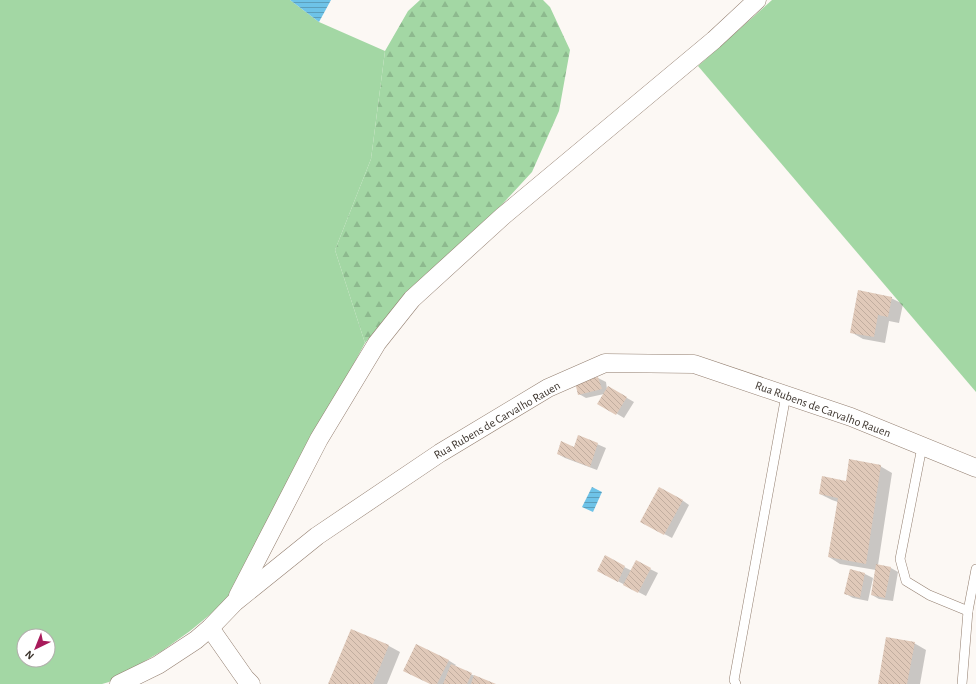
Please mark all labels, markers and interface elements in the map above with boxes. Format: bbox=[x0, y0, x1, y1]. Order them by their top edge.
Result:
street label: Rua Rubens de Carvalho Rauen bbox=[432, 379, 562, 461]
street label: Rua Rubens de Carvalho Rauen bbox=[753, 379, 893, 439]
north arrow bbox=[16, 628, 56, 668]
text: N bbox=[23, 648, 36, 662]

